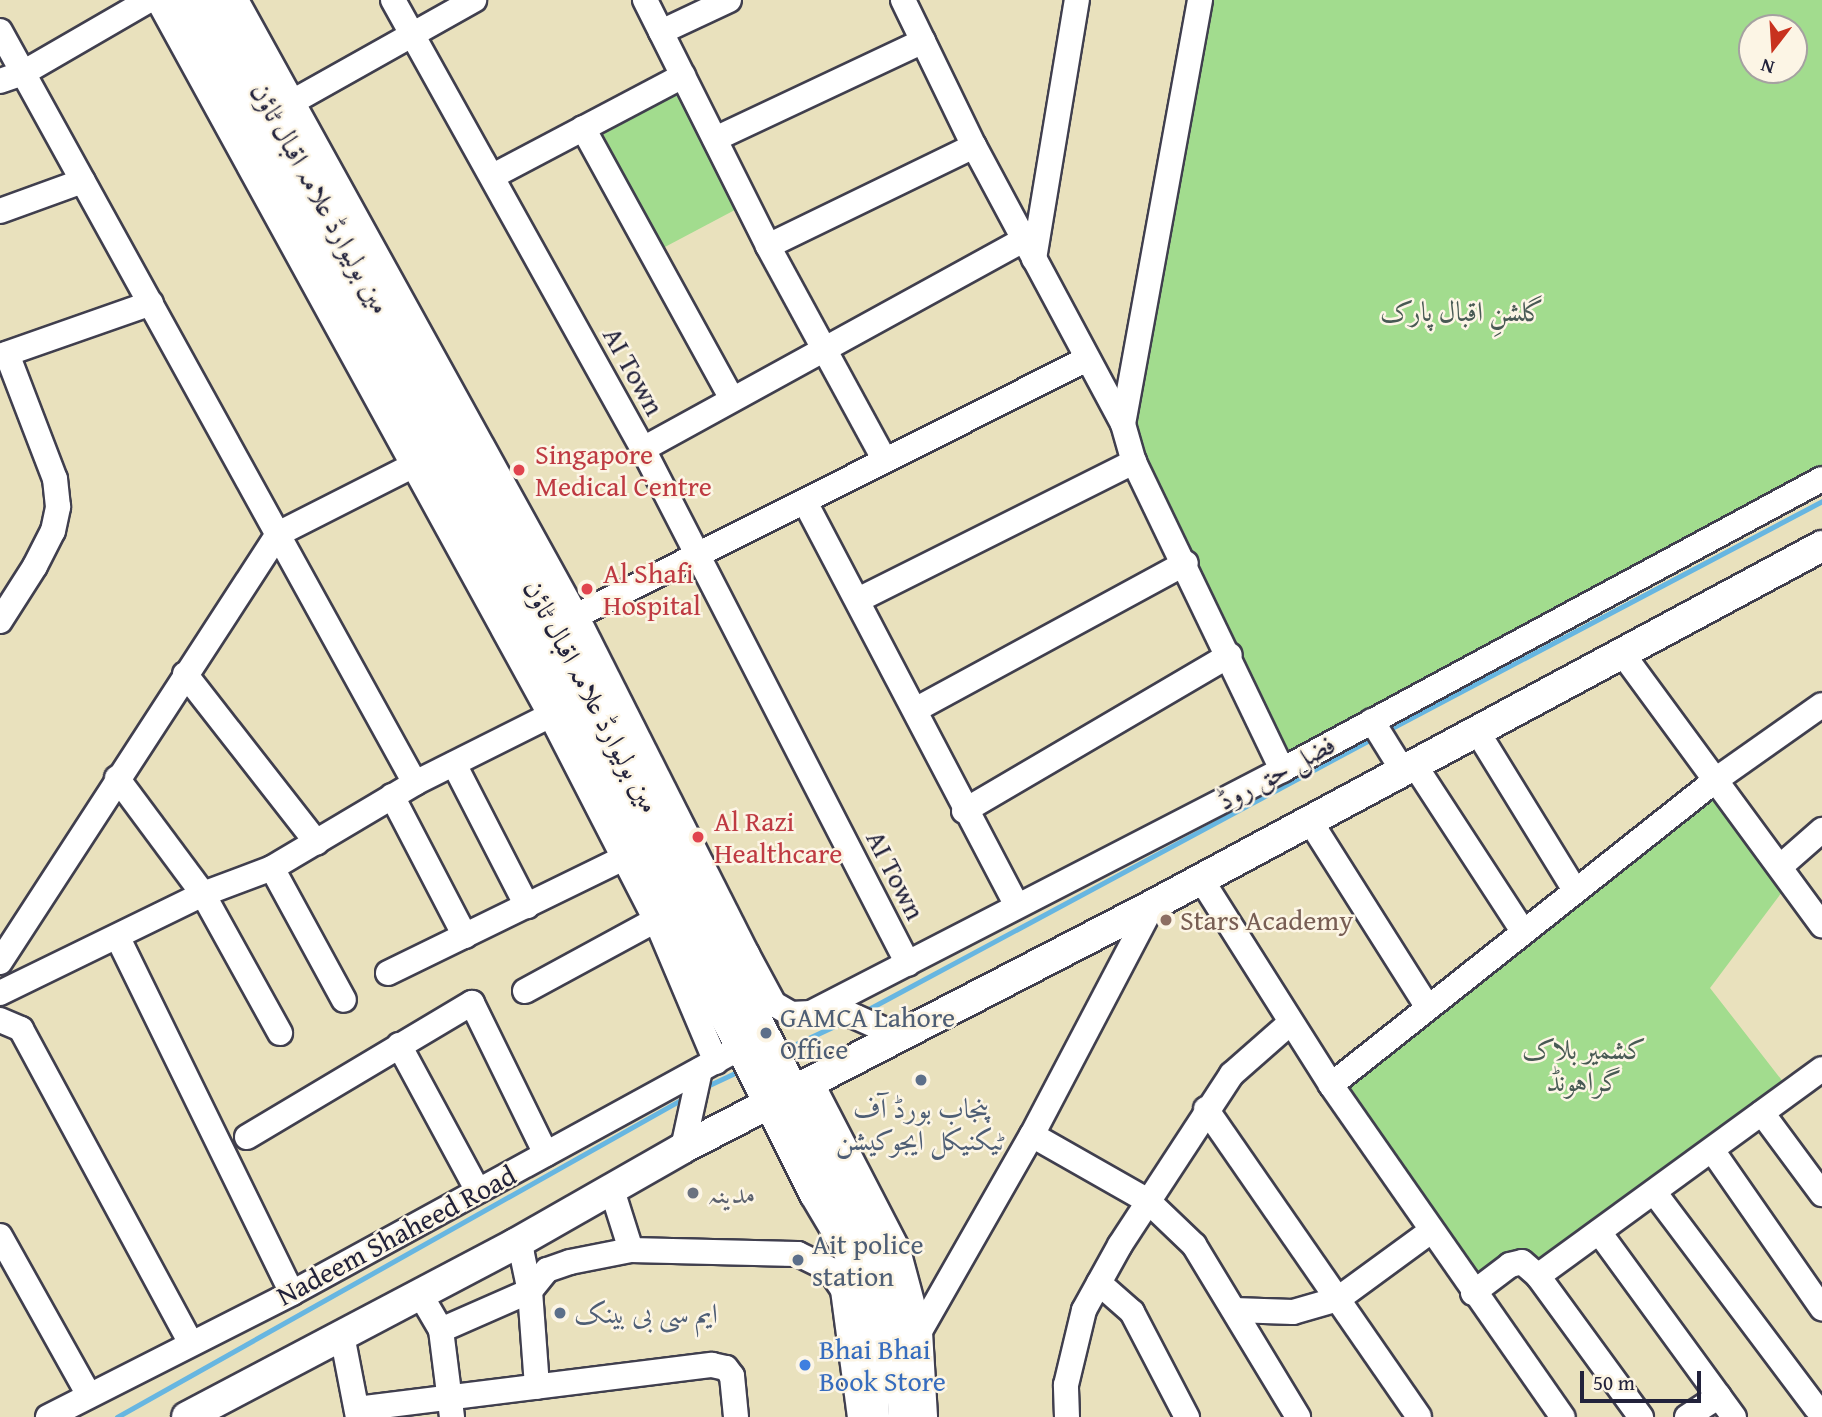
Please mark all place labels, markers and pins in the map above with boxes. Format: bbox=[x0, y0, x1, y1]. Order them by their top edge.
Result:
place label: Singapore Medical Centre bbox=[535, 437, 712, 503]
marker: Singapore Medical Centre bbox=[509, 460, 529, 480]
place label: Al Shafi Hospital bbox=[603, 556, 701, 622]
marker: Al Shafi Hospital bbox=[577, 579, 597, 599]
place label: Al Razi Healthcare bbox=[714, 804, 842, 870]
marker: Al Razi Healthcare bbox=[688, 827, 708, 847]
place label: Stars Academy bbox=[1180, 903, 1353, 937]
marker: Stars Academy bbox=[1158, 912, 1174, 928]
place label: GAMCA Lahore Office bbox=[780, 1000, 955, 1066]
marker: GAMCA Lahore Office bbox=[758, 1025, 774, 1041]
marker: پنجاب بورڈ آف ٹیکنیکل ایجوکیشن bbox=[913, 1072, 929, 1088]
place label: پنجاب بورڈ آف ٹیکنیکل ایجوکیشن bbox=[836, 1091, 1006, 1157]
place label: مدینہ bbox=[707, 1176, 755, 1210]
marker: مدینہ bbox=[685, 1185, 701, 1201]
place label: Ait police station bbox=[812, 1227, 924, 1293]
marker: Ait police station bbox=[790, 1252, 806, 1268]
place label: ایم سی بی بینک bbox=[574, 1296, 718, 1330]
marker: ایم سی بی بینک bbox=[552, 1305, 568, 1321]
place label: Bhai Bhai Book Store bbox=[819, 1332, 946, 1398]
marker: Bhai Bhai Book Store bbox=[797, 1357, 813, 1373]

